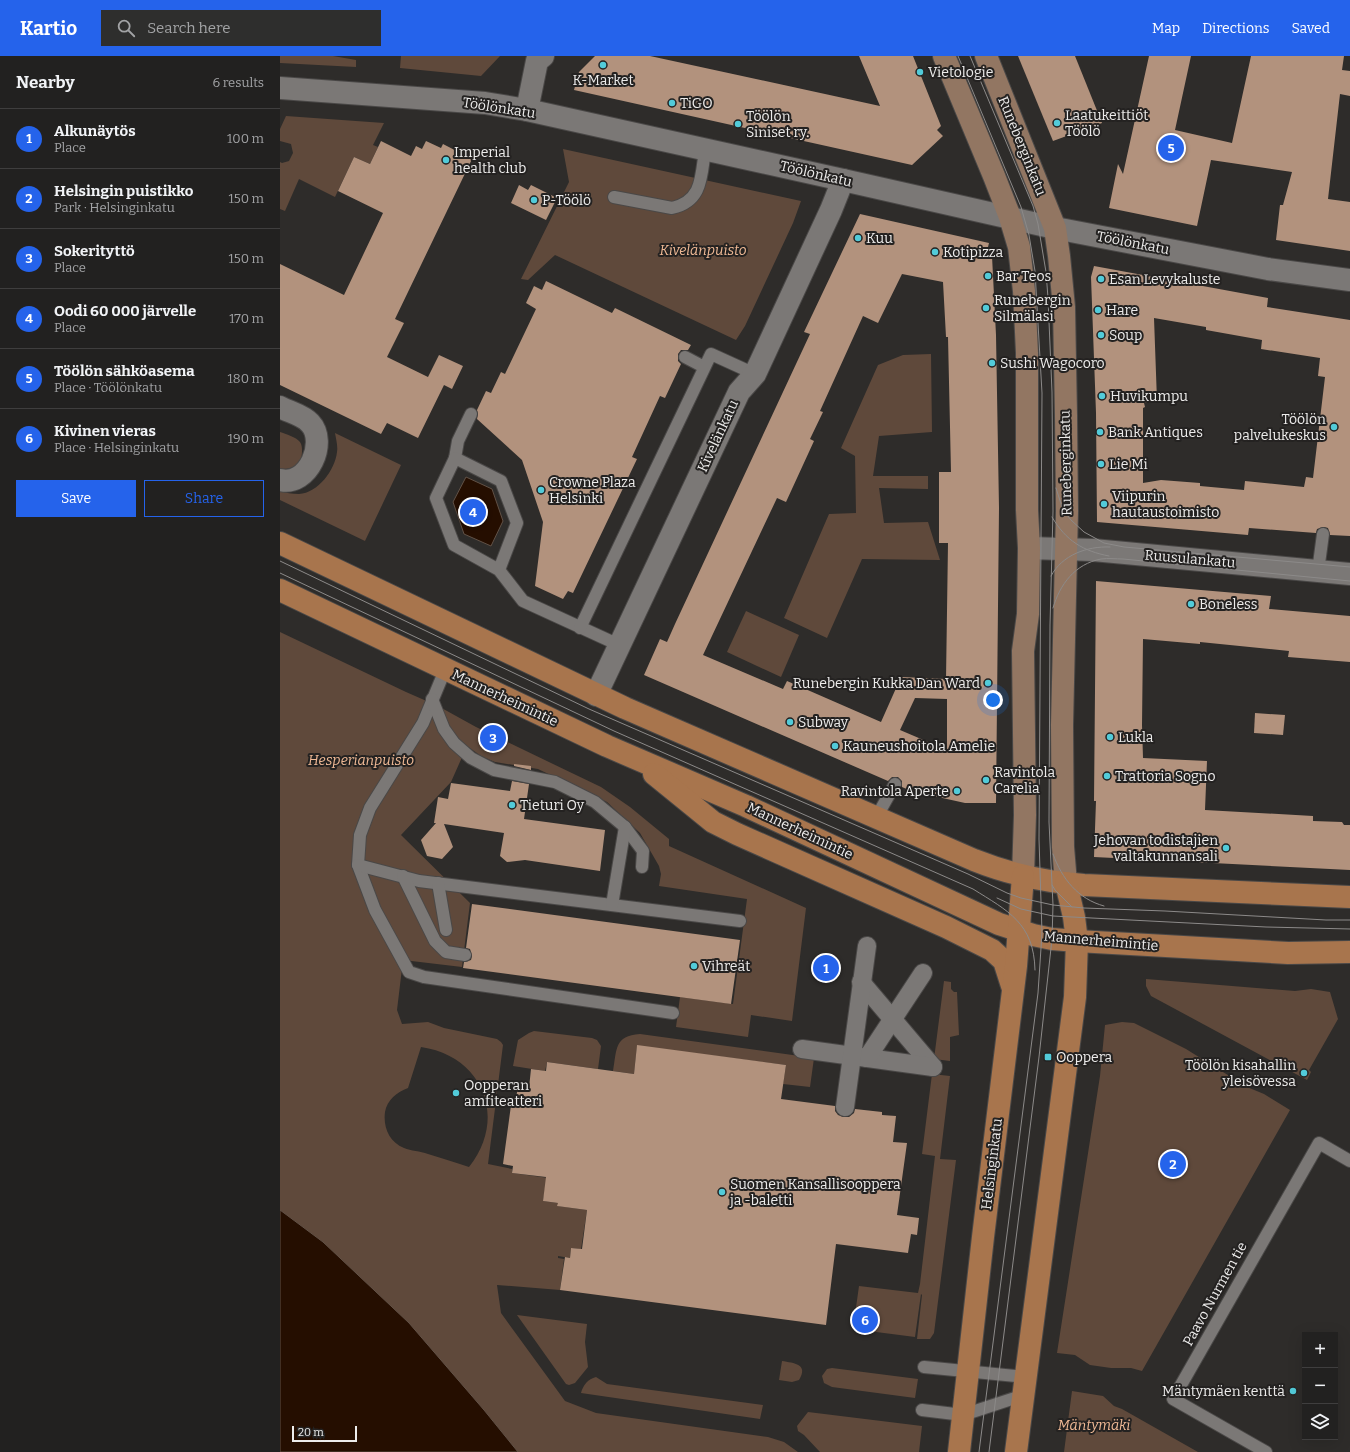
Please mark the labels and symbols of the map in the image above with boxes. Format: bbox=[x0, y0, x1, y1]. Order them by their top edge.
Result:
marker: K-Market bbox=[598, 60, 608, 70]
place label: Vietologie bbox=[928, 64, 993, 81]
marker: Vietologie bbox=[915, 67, 925, 77]
place label: K-Market bbox=[573, 72, 633, 89]
street label: Töölönkatu bbox=[461, 94, 537, 122]
street label: Runeberginkatu bbox=[994, 94, 1050, 198]
place label: TiGO bbox=[680, 95, 713, 112]
marker: TiGO bbox=[667, 98, 677, 108]
place label: Laatukeittiöt Töölö bbox=[1065, 107, 1148, 140]
place label: Töölön Siniset ry. bbox=[746, 108, 809, 141]
marker: Laatukeittiöt Töölö bbox=[1052, 118, 1062, 128]
marker: Töölön Siniset ry. bbox=[733, 119, 743, 129]
pin: 5 bbox=[1158, 133, 1184, 163]
place label: Imperial health club bbox=[454, 144, 526, 177]
marker: Imperial health club bbox=[441, 155, 451, 165]
street label: Töölönkatu bbox=[778, 157, 854, 191]
place label: P-Töölö bbox=[542, 192, 591, 209]
marker: P-Töölö bbox=[529, 195, 539, 205]
street label: Töölönkatu bbox=[1095, 228, 1171, 258]
place label: Kuu bbox=[866, 230, 893, 247]
marker: Kuu bbox=[853, 233, 863, 243]
park label: Kivelänpuisto bbox=[659, 242, 747, 259]
place label: Kotipizza bbox=[943, 244, 1004, 261]
marker: Kotipizza bbox=[930, 247, 940, 257]
place label: Bar Teos bbox=[996, 268, 1051, 285]
marker: Bar Teos bbox=[983, 271, 993, 281]
place label: Esan Levykaluste bbox=[1109, 271, 1220, 288]
marker: Esan Levykaluste bbox=[1096, 274, 1106, 284]
place label: Runebergin Silmälasi bbox=[994, 292, 1071, 325]
place label: Hare bbox=[1106, 302, 1138, 319]
marker: Runebergin Silmälasi bbox=[981, 303, 991, 313]
marker: Hare bbox=[1093, 305, 1103, 315]
place label: Soup bbox=[1109, 327, 1142, 344]
marker: Soup bbox=[1096, 330, 1106, 340]
place label: Sushi Wagocoro bbox=[1000, 355, 1105, 372]
marker: Sushi Wagocoro bbox=[987, 358, 997, 368]
place label: Huvikumpu bbox=[1110, 388, 1188, 405]
marker: Huvikumpu bbox=[1097, 391, 1107, 401]
street label: Kivelänkatu bbox=[694, 397, 742, 475]
street label: Runeberginkatu bbox=[1057, 410, 1075, 516]
place label: Töölön palvelukeskus bbox=[1234, 411, 1326, 444]
marker: Töölön palvelukeskus bbox=[1329, 422, 1339, 432]
place label: Bank Antiques bbox=[1108, 424, 1203, 441]
marker: Bank Antiques bbox=[1095, 427, 1105, 437]
place label: Lie Mi bbox=[1109, 456, 1148, 473]
marker: Lie Mi bbox=[1096, 459, 1106, 469]
place label: Crowne Plaza Helsinki bbox=[549, 474, 636, 507]
marker: Crowne Plaza Helsinki bbox=[536, 485, 546, 495]
place label: Viipurin hautaustoimisto bbox=[1112, 488, 1219, 521]
pin: 4 bbox=[460, 497, 486, 527]
marker: Viipurin hautaustoimisto bbox=[1099, 499, 1109, 509]
street label: Ruusulankatu bbox=[1144, 547, 1236, 571]
place label: Boneless bbox=[1199, 596, 1258, 613]
marker: Boneless bbox=[1186, 599, 1196, 609]
street label: Mannerheimintie bbox=[449, 666, 561, 730]
place label: Runebergin Kukka Dan Ward bbox=[793, 675, 980, 692]
marker: Runebergin Kukka Dan Ward bbox=[983, 678, 993, 688]
your location bbox=[983, 690, 1003, 710]
place label: Subway bbox=[798, 714, 849, 731]
marker: Subway bbox=[785, 717, 795, 727]
pin: 3 bbox=[480, 723, 506, 753]
place label: Lukla bbox=[1118, 729, 1154, 746]
marker: Lukla bbox=[1105, 732, 1115, 742]
place label: Kauneushoitola Amelie bbox=[843, 738, 995, 755]
marker: Kauneushoitola Amelie bbox=[830, 741, 840, 751]
park label: Hesperianpuisto bbox=[308, 752, 414, 769]
place label: Ravintola Carelia bbox=[994, 764, 1055, 797]
place label: Trattoria Sogno bbox=[1115, 768, 1216, 785]
marker: Trattoria Sogno bbox=[1102, 771, 1112, 781]
marker: Ravintola Carelia bbox=[981, 775, 991, 785]
place label: Ravintola Aperte bbox=[841, 783, 949, 800]
marker: Ravintola Aperte bbox=[952, 786, 962, 796]
place label: Tieturi Oy bbox=[520, 797, 585, 814]
street label: Mannerheimintie bbox=[744, 799, 856, 863]
marker: Tieturi Oy bbox=[507, 800, 517, 810]
place label: Jehovan todistajien valtakunnansali bbox=[1093, 832, 1218, 865]
marker: Jehovan todistajien valtakunnansali bbox=[1221, 843, 1231, 853]
street label: Mannerheimintie bbox=[1043, 928, 1159, 954]
pin: 1 bbox=[813, 953, 839, 983]
place label: Vihreät bbox=[702, 958, 750, 975]
marker: Vihreät bbox=[689, 961, 699, 971]
place label: Ooppera bbox=[1056, 1049, 1112, 1066]
marker: Ooppera bbox=[1043, 1052, 1053, 1062]
place label: Töölön kisahallin yleisövessa bbox=[1185, 1057, 1296, 1090]
marker: Töölön kisahallin yleisövessa bbox=[1299, 1068, 1309, 1078]
place label: Oopperan amfiteatteri bbox=[464, 1077, 542, 1110]
marker: Oopperan amfiteatteri bbox=[451, 1088, 461, 1098]
street label: Helsinginkatu bbox=[978, 1117, 1006, 1211]
pin: 2 bbox=[1160, 1149, 1186, 1179]
place label: Suomen Kansallisooppera ja -baletti bbox=[729, 1176, 901, 1209]
marker: Suomen Kansallisooppera ja -baletti bbox=[717, 1187, 727, 1197]
street label: Paavo Nurmen tie bbox=[1179, 1239, 1251, 1349]
pin: 6 bbox=[852, 1305, 878, 1335]
place label: Mäntymäen kenttä bbox=[1162, 1383, 1285, 1400]
marker: Mäntymäen kenttä bbox=[1288, 1386, 1298, 1396]
park label: Mäntymäki bbox=[1058, 1417, 1130, 1434]
scale bar bbox=[292, 1424, 357, 1443]

